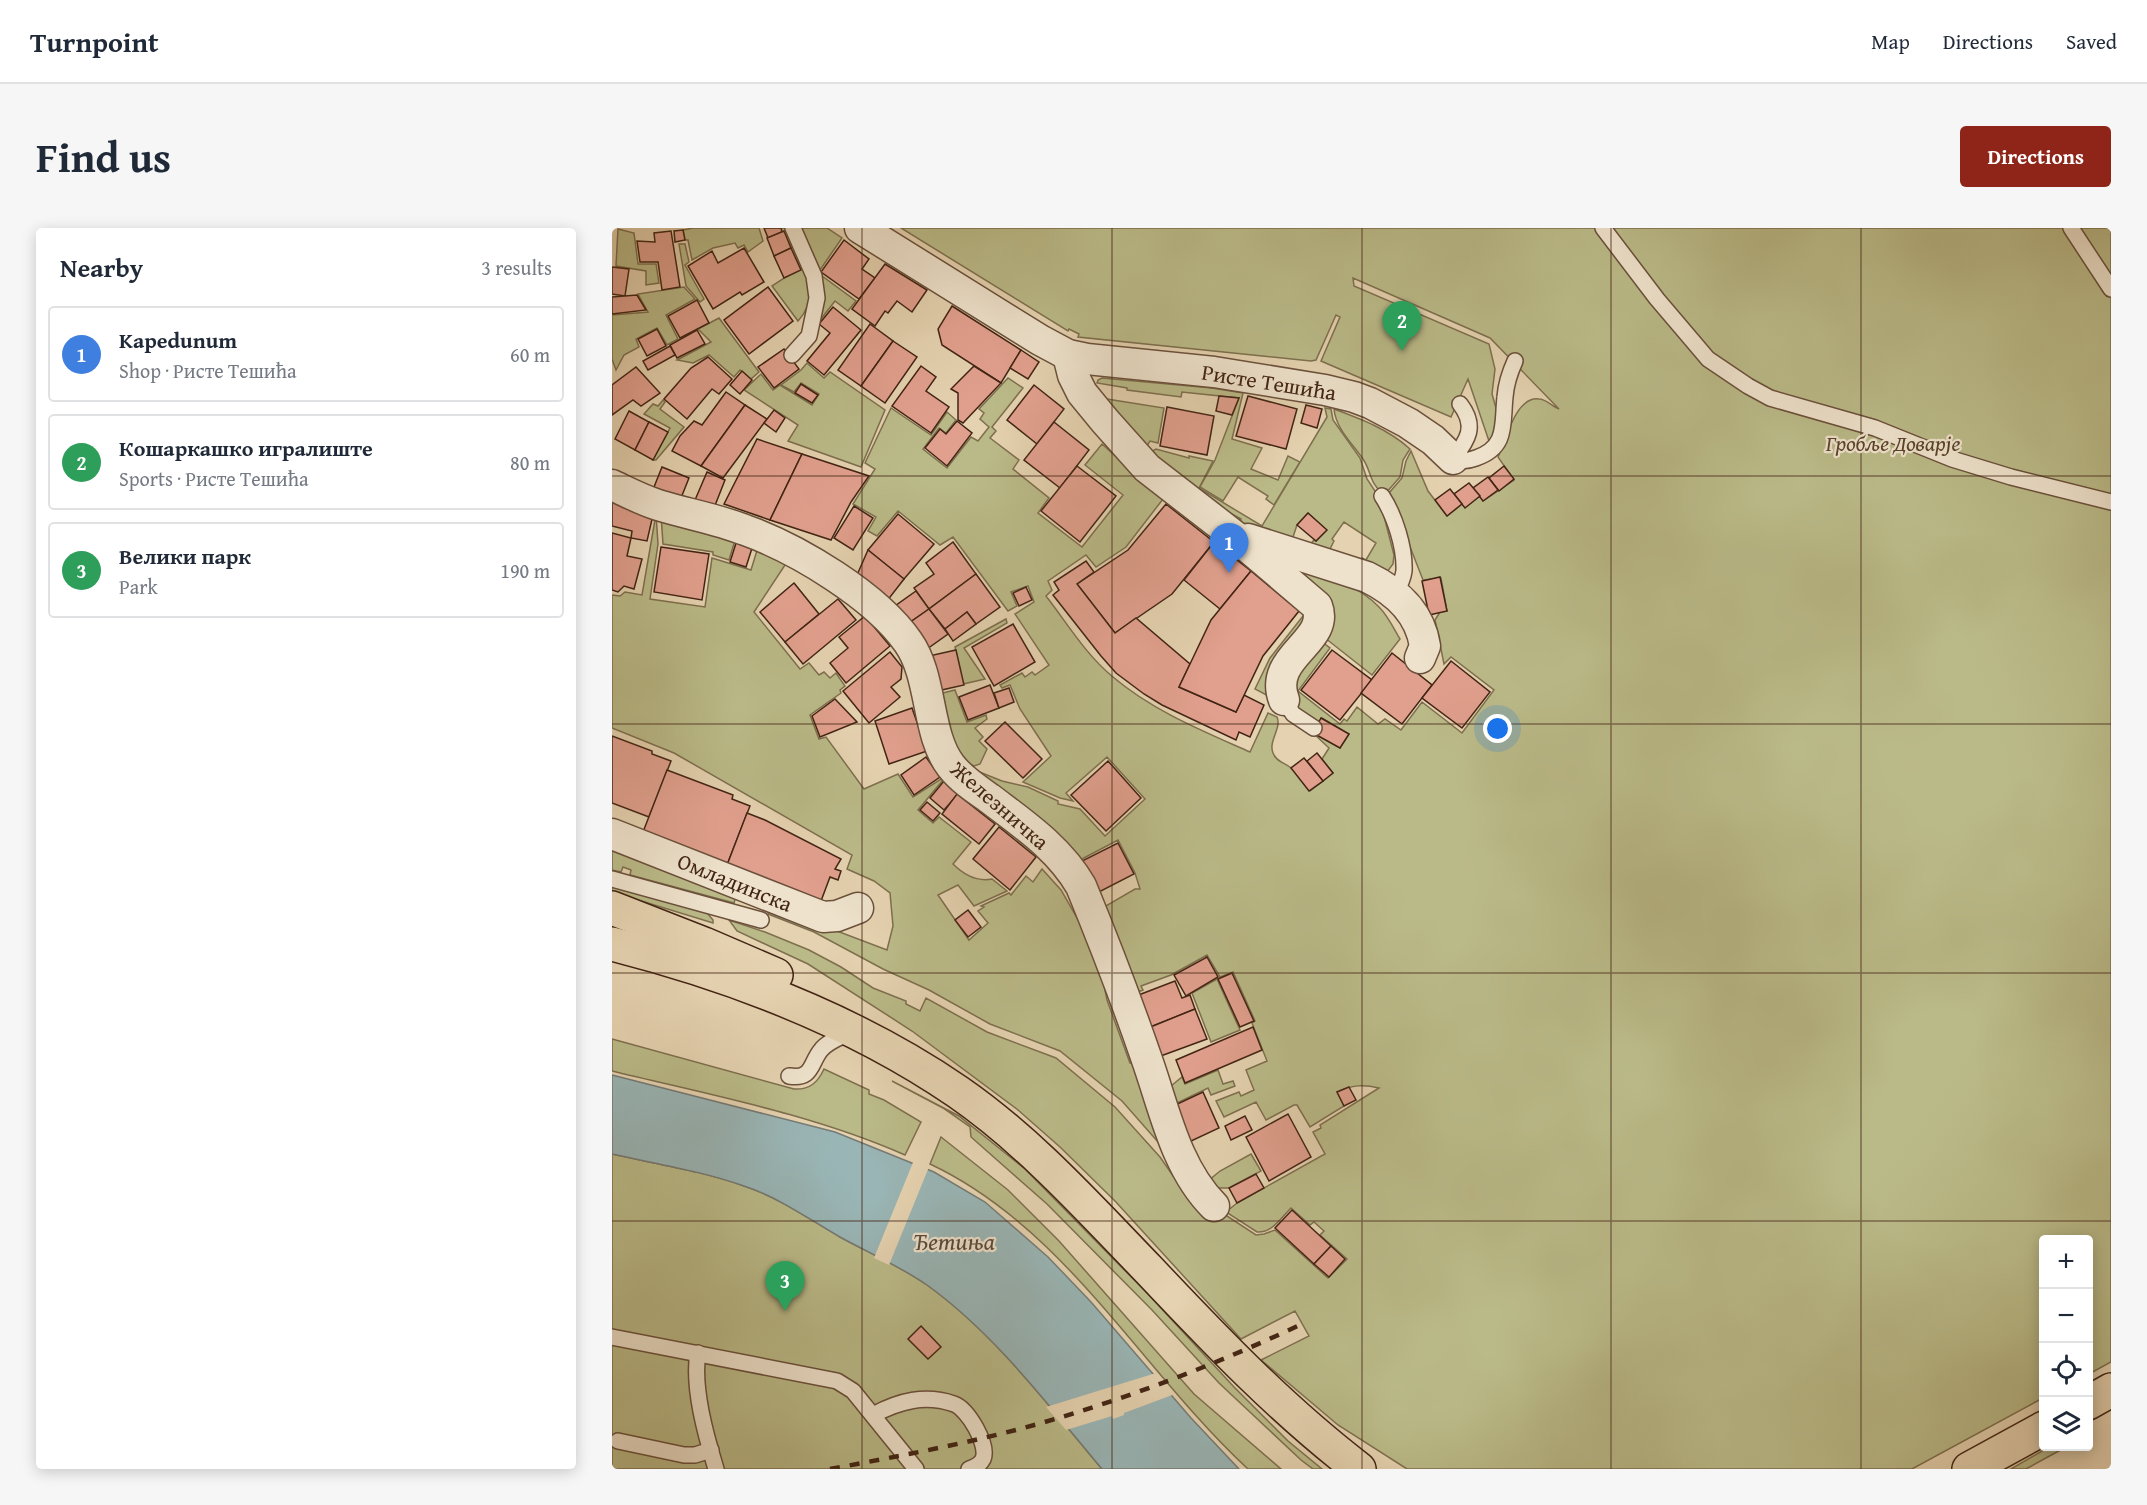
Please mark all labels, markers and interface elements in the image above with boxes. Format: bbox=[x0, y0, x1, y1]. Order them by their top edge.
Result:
text: Turnpoint bbox=[30, 21, 159, 62]
text: Map bbox=[1871, 26, 1910, 57]
text: Directions bbox=[1943, 26, 2033, 57]
text: Saved bbox=[2066, 26, 2117, 57]
text: Find us bbox=[36, 126, 171, 187]
button: Directions bbox=[1960, 126, 2111, 187]
text: Nearby bbox=[60, 248, 143, 287]
text: 3 results bbox=[481, 253, 552, 282]
pin: 2 bbox=[1382, 302, 1422, 351]
text: Kapedunum bbox=[119, 324, 237, 356]
text: 1 bbox=[76, 340, 87, 369]
text: 60 m bbox=[510, 340, 550, 369]
text: Shop · Ристе Тешића bbox=[119, 356, 296, 385]
street label: Ристе Тешића bbox=[1199, 356, 1339, 408]
park label: Гробље Доварје bbox=[1825, 427, 1960, 459]
text: Кошаркашко игралиште bbox=[119, 432, 373, 464]
text: 2 bbox=[76, 448, 87, 477]
text: 80 m bbox=[510, 448, 550, 477]
text: Sports · Ристе Тешића bbox=[119, 464, 308, 493]
pin: 1 bbox=[1210, 524, 1248, 573]
text: Велики парк bbox=[119, 540, 251, 572]
text: 3 bbox=[76, 556, 87, 585]
text: 190 m bbox=[500, 556, 550, 585]
text: Park bbox=[119, 572, 158, 601]
your location bbox=[1483, 714, 1512, 743]
street label: Железничка bbox=[943, 752, 1057, 857]
street label: Омладинска bbox=[673, 844, 798, 920]
water label: Ђетиња bbox=[913, 1224, 995, 1259]
map controls bbox=[2039, 1235, 2093, 1451]
button: + bbox=[2039, 1235, 2093, 1289]
pin: 3 bbox=[766, 1262, 804, 1311]
button: − bbox=[2039, 1289, 2093, 1343]
button: locate bbox=[2039, 1343, 2093, 1397]
button: layers bbox=[2039, 1397, 2093, 1451]

